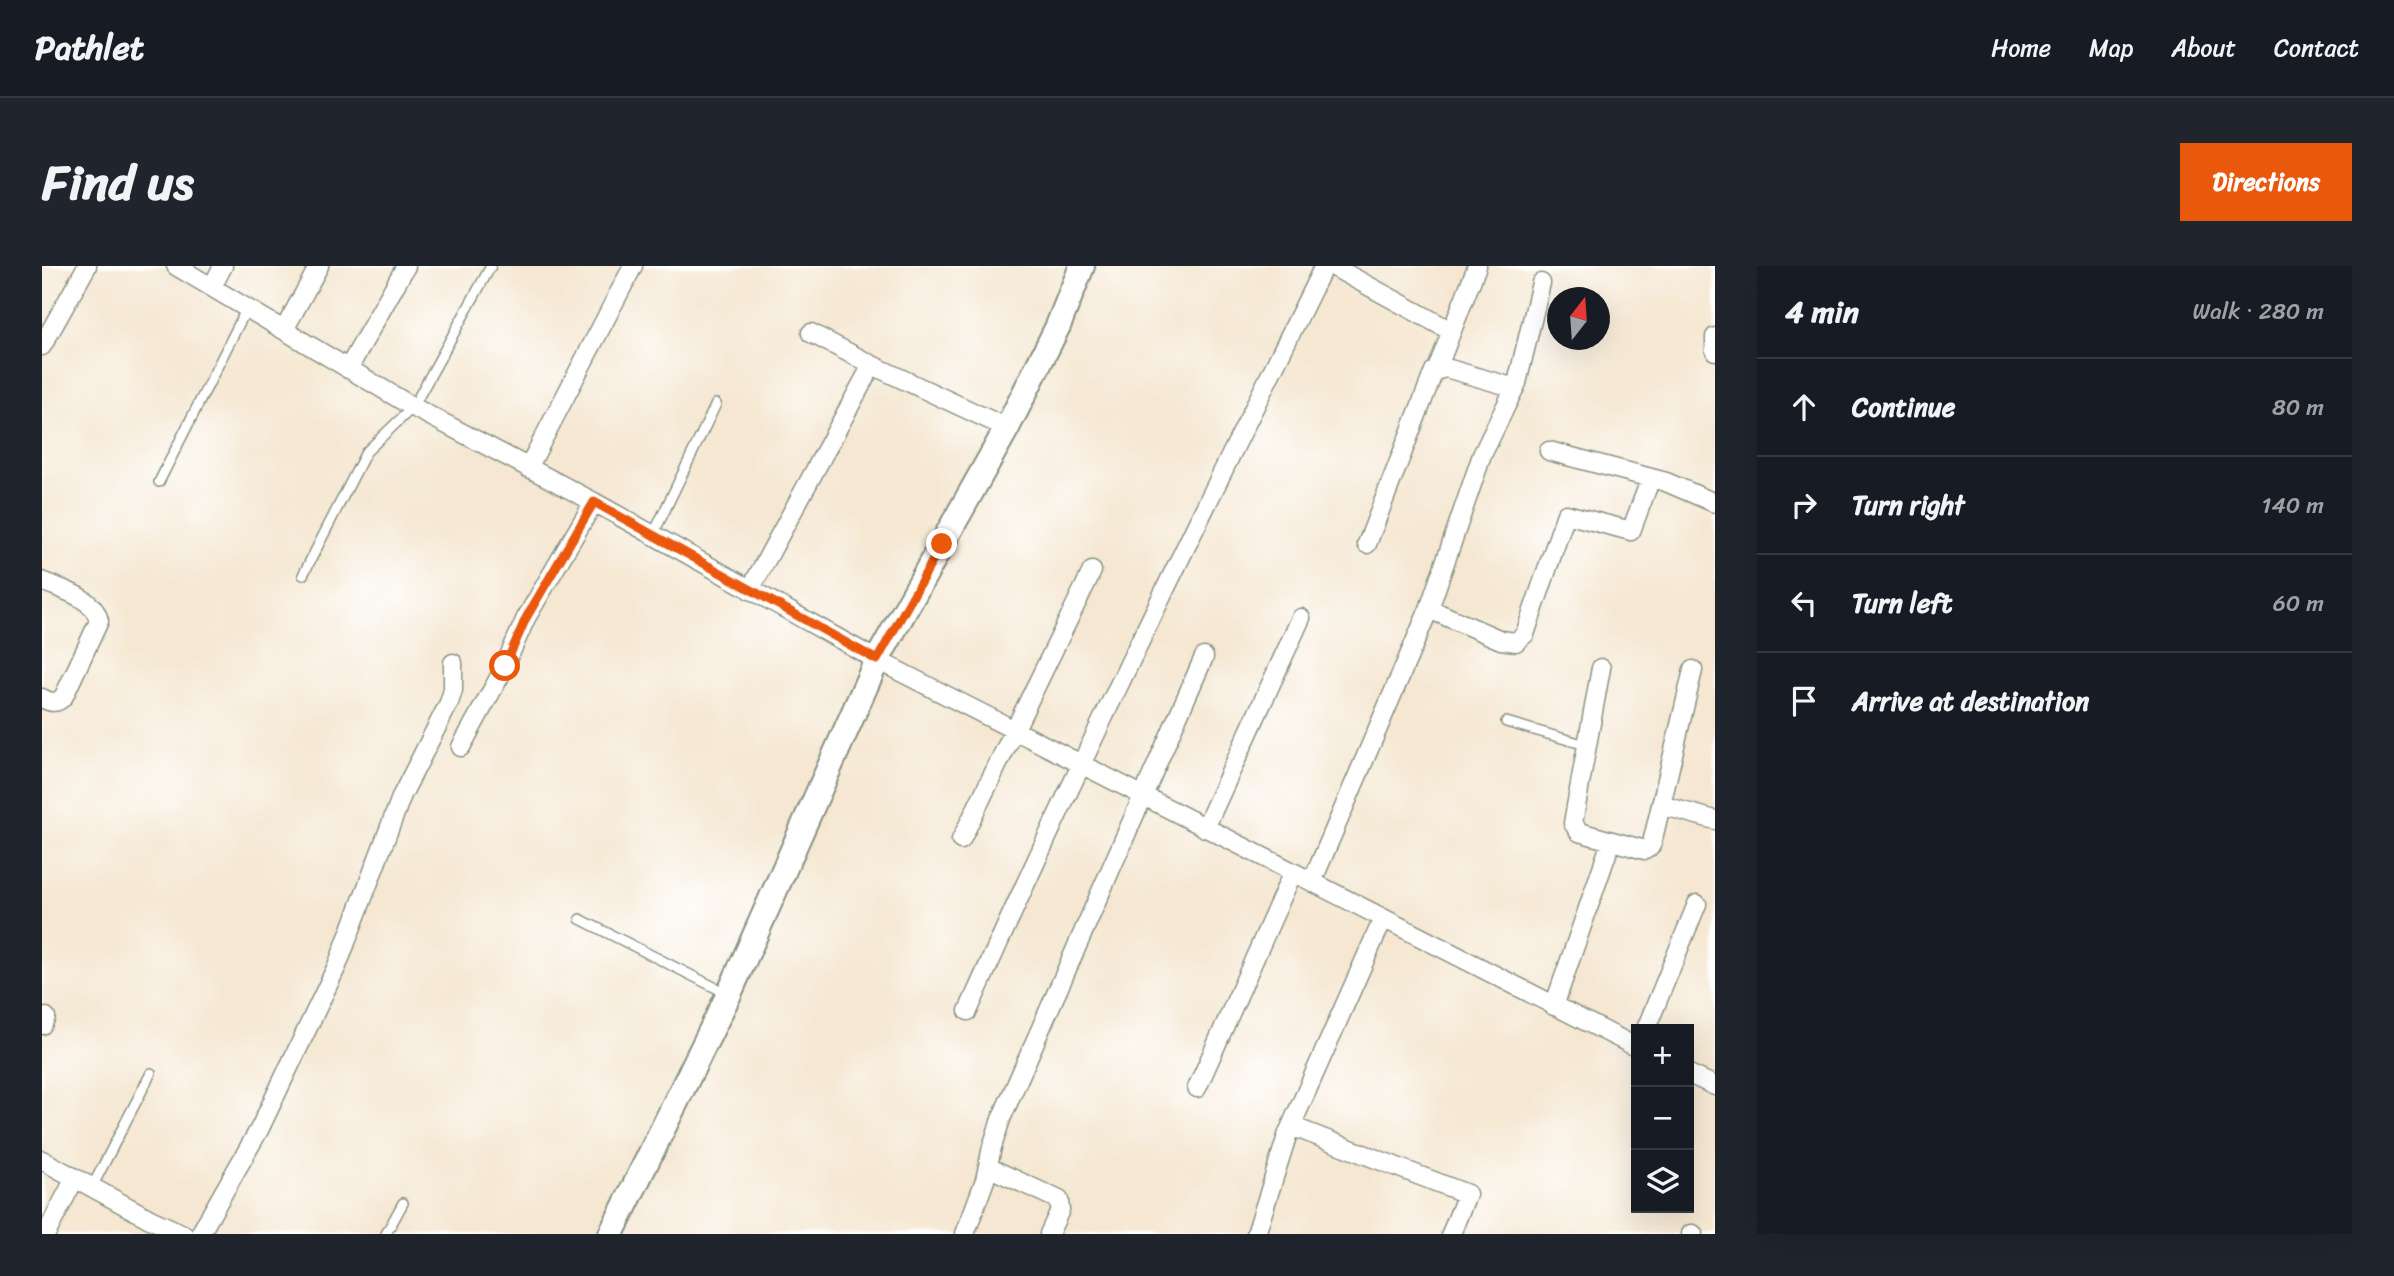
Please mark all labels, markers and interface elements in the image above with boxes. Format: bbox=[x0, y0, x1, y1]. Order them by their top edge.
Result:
text: Pathlet bbox=[35, 19, 144, 77]
text: Home bbox=[1991, 27, 2051, 69]
text: Map bbox=[2089, 27, 2133, 69]
text: About bbox=[2171, 27, 2236, 69]
text: Contact bbox=[2274, 27, 2359, 69]
text: Find us bbox=[42, 139, 194, 226]
button: Directions bbox=[2180, 143, 2352, 221]
text: 4 min bbox=[1785, 285, 1859, 339]
north arrow bbox=[1547, 287, 1610, 350]
text: Walk · 280 m bbox=[2193, 291, 2324, 332]
text: Continue bbox=[1852, 384, 1955, 430]
text: 80 m bbox=[2272, 387, 2324, 428]
icon: ahead bbox=[1785, 388, 1823, 426]
text: Turn right bbox=[1852, 482, 1965, 528]
text: 140 m bbox=[2262, 485, 2324, 526]
icon: right bbox=[1785, 486, 1823, 524]
route end bbox=[926, 528, 957, 559]
text: Turn left bbox=[1852, 580, 1952, 626]
text: 60 m bbox=[2273, 583, 2324, 624]
icon: left bbox=[1785, 584, 1823, 622]
route start bbox=[489, 650, 520, 681]
text: Arrive at destination bbox=[1852, 678, 2089, 724]
icon: arrive bbox=[1785, 682, 1823, 720]
map controls bbox=[1631, 1024, 1694, 1213]
button: + bbox=[1631, 1024, 1694, 1087]
button: − bbox=[1631, 1087, 1694, 1150]
button: layers bbox=[1631, 1150, 1694, 1213]

